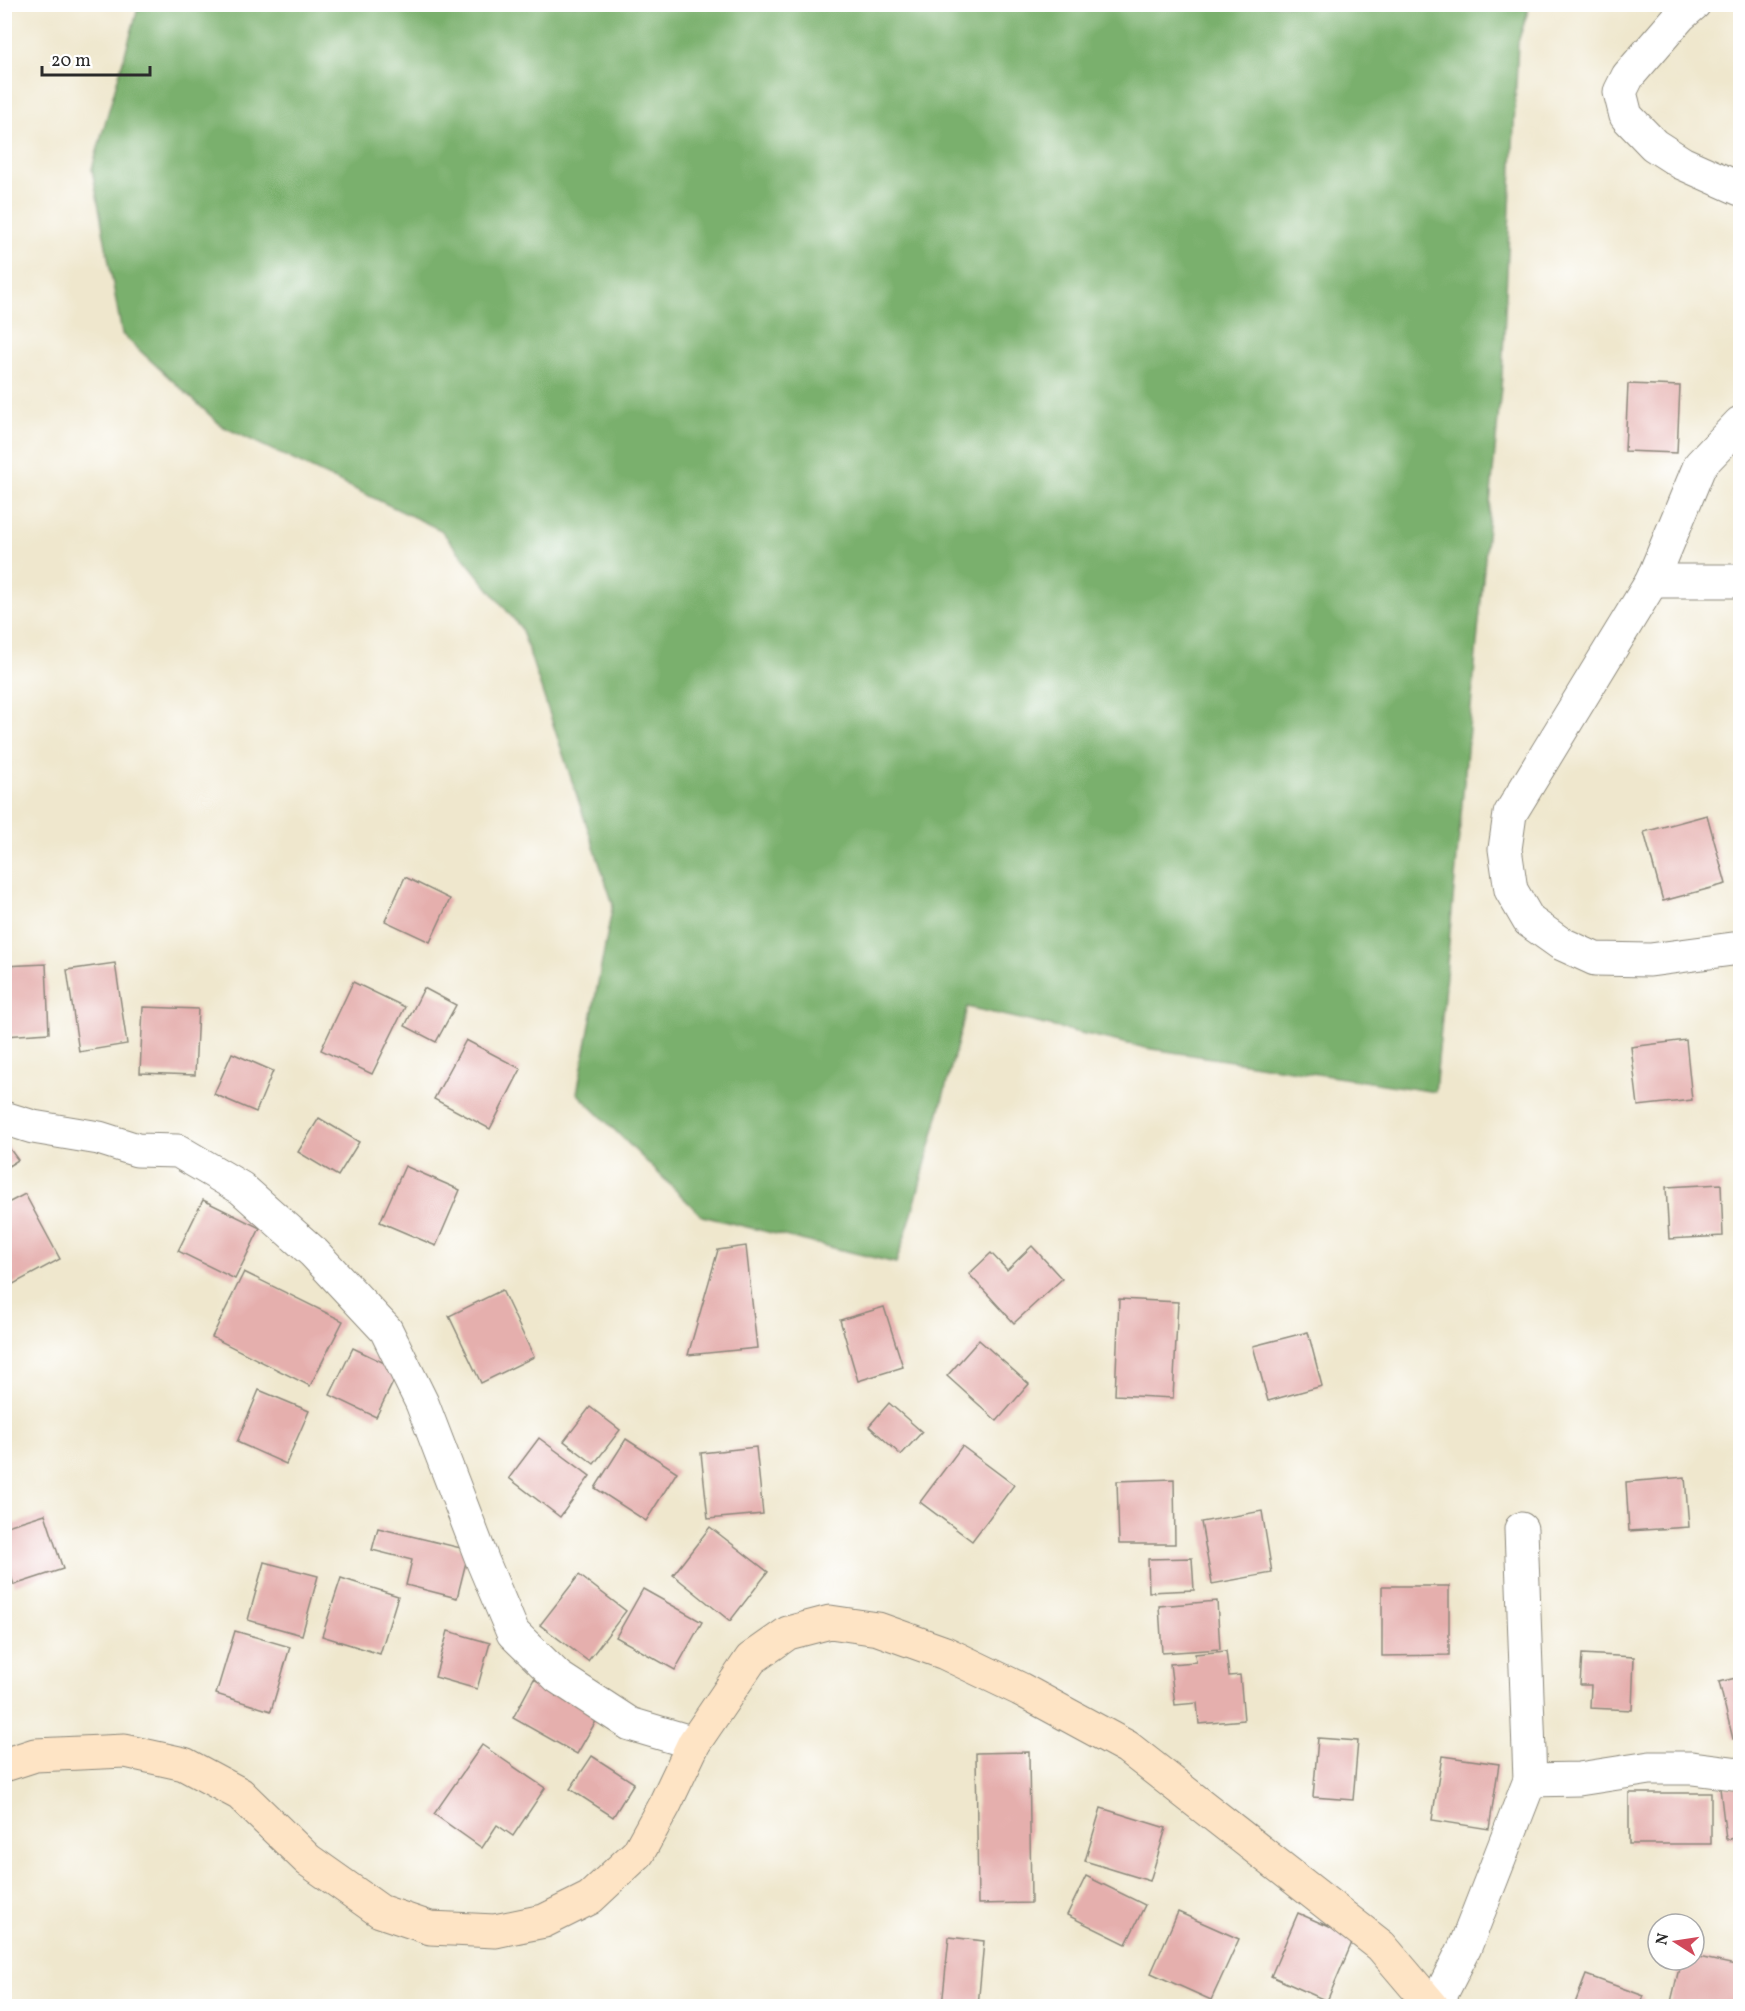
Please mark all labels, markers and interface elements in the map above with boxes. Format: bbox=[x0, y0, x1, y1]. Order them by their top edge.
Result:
scale bar bbox=[42, 39, 150, 77]
text: 20 m bbox=[51, 49, 91, 74]
north arrow bbox=[1646, 1912, 1706, 1972]
text: N bbox=[1651, 1931, 1675, 1947]

